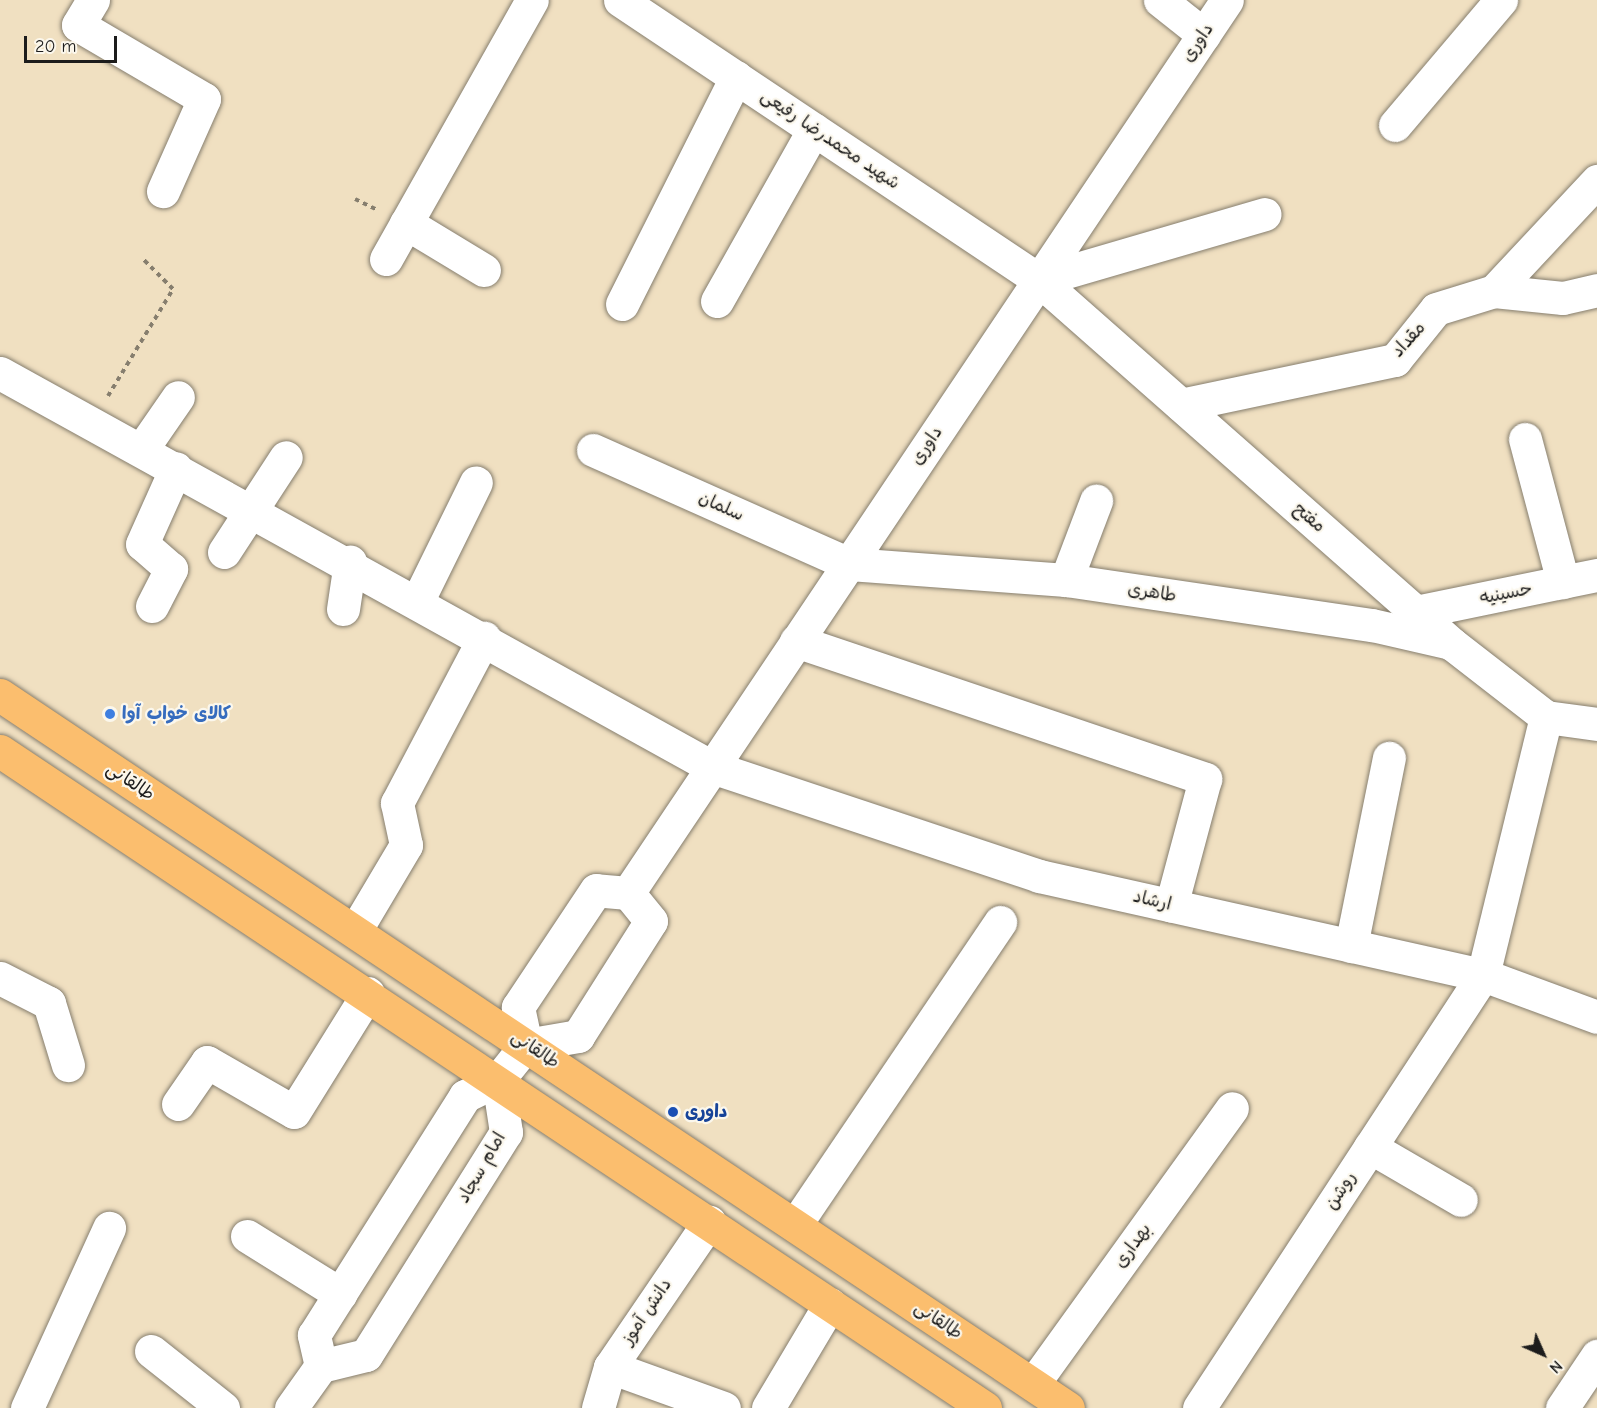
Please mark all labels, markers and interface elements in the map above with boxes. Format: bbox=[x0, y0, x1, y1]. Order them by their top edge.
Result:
street label: داوری bbox=[1177, 20, 1219, 66]
scale bar bbox=[27, 24, 120, 62]
text: 20 m bbox=[35, 36, 76, 57]
street label: شهید محمدرضا رفیعی bbox=[756, 85, 904, 195]
street label: مقداد bbox=[1387, 318, 1431, 362]
street label: داوری bbox=[906, 423, 948, 469]
street label: سلمان bbox=[695, 487, 747, 527]
street label: مفتح bbox=[1289, 498, 1329, 538]
street label: حسینیه bbox=[1478, 578, 1534, 610]
street label: طاهری bbox=[1126, 579, 1178, 607]
place label: کالای خواب آوا bbox=[122, 703, 231, 725]
marker: کالای خواب آوا bbox=[103, 707, 117, 721]
street label: طالقانی bbox=[102, 758, 158, 806]
street label: ارشاد bbox=[1131, 886, 1173, 916]
street label: طالقانی bbox=[507, 1026, 563, 1074]
place label: داوری bbox=[685, 1101, 727, 1123]
marker: داوری bbox=[666, 1105, 680, 1119]
street label: امام سجاد bbox=[453, 1129, 511, 1207]
street label: روشن bbox=[1321, 1168, 1361, 1214]
street label: بهداری bbox=[1110, 1220, 1156, 1272]
street label: دانش آموز bbox=[617, 1275, 677, 1349]
street label: طالقانی bbox=[910, 1297, 966, 1345]
north arrow bbox=[1513, 1324, 1573, 1384]
text: N bbox=[1546, 1357, 1566, 1377]

